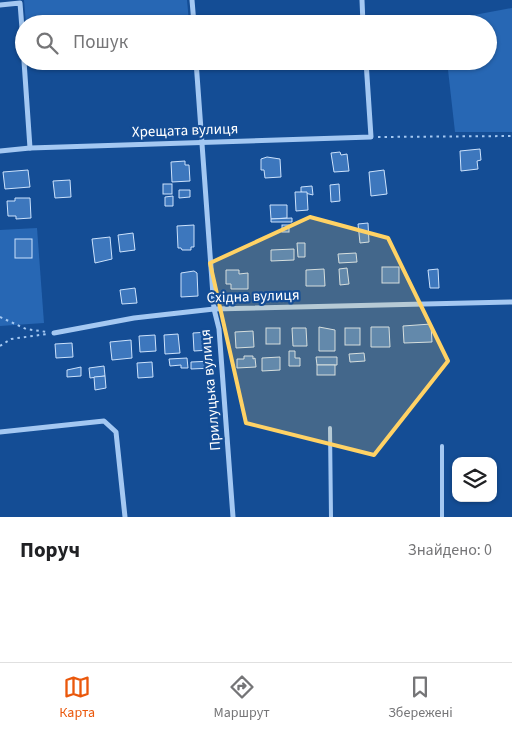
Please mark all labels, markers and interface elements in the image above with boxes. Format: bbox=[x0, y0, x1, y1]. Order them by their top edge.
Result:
search box bbox=[15, 15, 497, 70]
icon: search bbox=[33, 29, 61, 57]
text: Пошук bbox=[73, 29, 128, 56]
street label: Хрещата вулиця bbox=[131, 118, 239, 143]
street label: Східна вулиця bbox=[206, 284, 300, 309]
street label: Прилуцька вулиця bbox=[195, 328, 226, 452]
map controls bbox=[452, 457, 497, 502]
button: layers bbox=[452, 457, 497, 502]
text: Поруч bbox=[20, 535, 80, 565]
text: Знайдено: 0 bbox=[408, 539, 492, 561]
tab: Карта bbox=[59, 673, 95, 723]
tab: Маршрут bbox=[214, 673, 270, 723]
tab: Збережені bbox=[388, 673, 453, 723]

